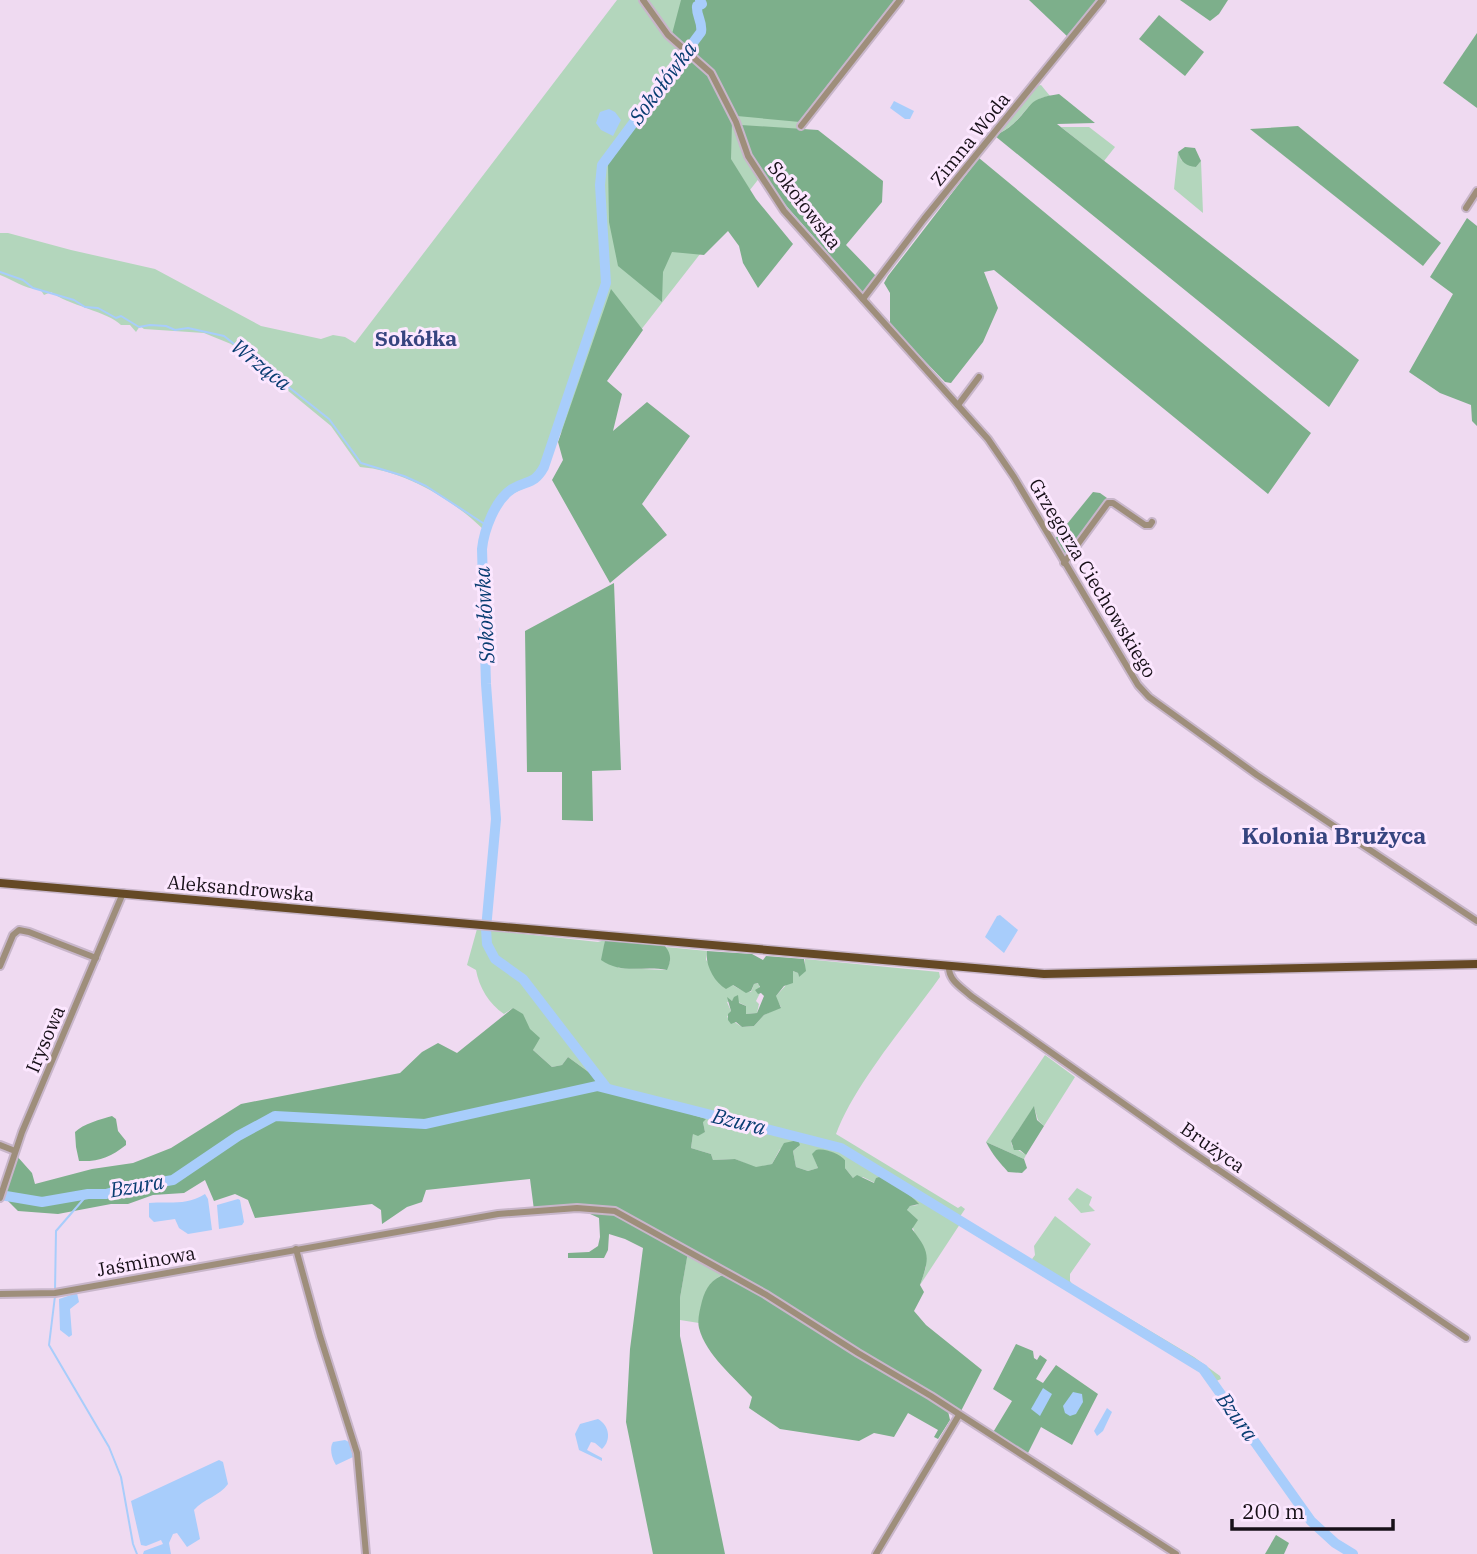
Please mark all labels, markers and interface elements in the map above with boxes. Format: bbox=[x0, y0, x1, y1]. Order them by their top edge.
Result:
water label: Sokołówka bbox=[621, 35, 703, 130]
street label: Zimna Woda bbox=[925, 87, 1015, 191]
street label: Sokołowska bbox=[763, 156, 847, 254]
district label: Sokółka bbox=[375, 324, 457, 352]
water label: Wrząca bbox=[226, 332, 298, 397]
street label: Grzegorza Ciechowskiego bbox=[1024, 474, 1162, 682]
water label: Sokołówka bbox=[467, 565, 501, 665]
district label: Kolonia Brużyca bbox=[1242, 820, 1426, 850]
street label: Aleksandrowska bbox=[166, 870, 316, 906]
street label: Irysowa bbox=[20, 1002, 70, 1076]
water label: Bzura bbox=[709, 1101, 769, 1141]
street label: Brużyca bbox=[1176, 1116, 1250, 1178]
water label: Bzura bbox=[107, 1166, 166, 1204]
street label: Jaśminowa bbox=[95, 1240, 197, 1282]
water label: Bzura bbox=[1210, 1385, 1265, 1447]
scale bar bbox=[1232, 1488, 1393, 1532]
text: 200 m bbox=[1242, 1497, 1305, 1525]

